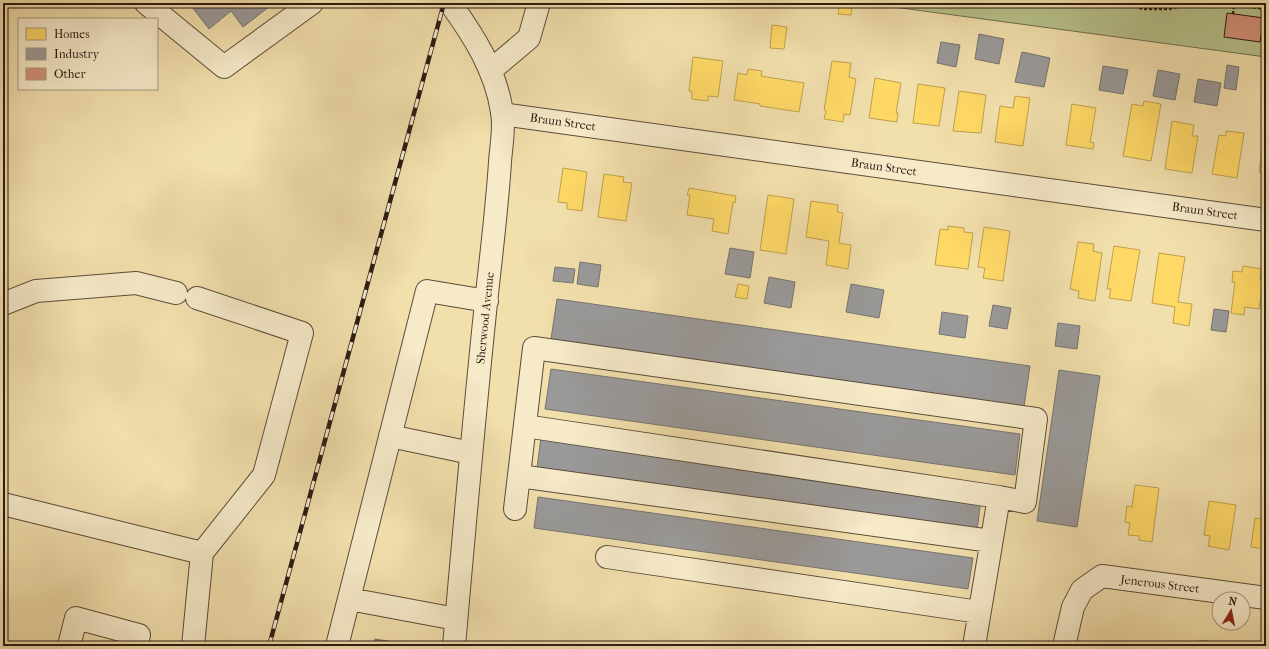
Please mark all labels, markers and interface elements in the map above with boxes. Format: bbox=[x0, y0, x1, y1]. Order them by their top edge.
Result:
legend bbox=[18, 18, 158, 90]
text: Homes bbox=[54, 27, 90, 41]
text: Industry bbox=[54, 47, 100, 61]
text: Other bbox=[54, 67, 86, 81]
street label: Braun Street bbox=[529, 110, 598, 134]
street label: Braun Street bbox=[850, 155, 919, 179]
street label: Braun Street bbox=[1171, 199, 1240, 223]
street label: Sherwood Avenue bbox=[473, 271, 497, 365]
street label: Jenerous Street bbox=[1119, 572, 1201, 596]
north arrow bbox=[1211, 591, 1251, 631]
text: N bbox=[1227, 595, 1239, 609]

